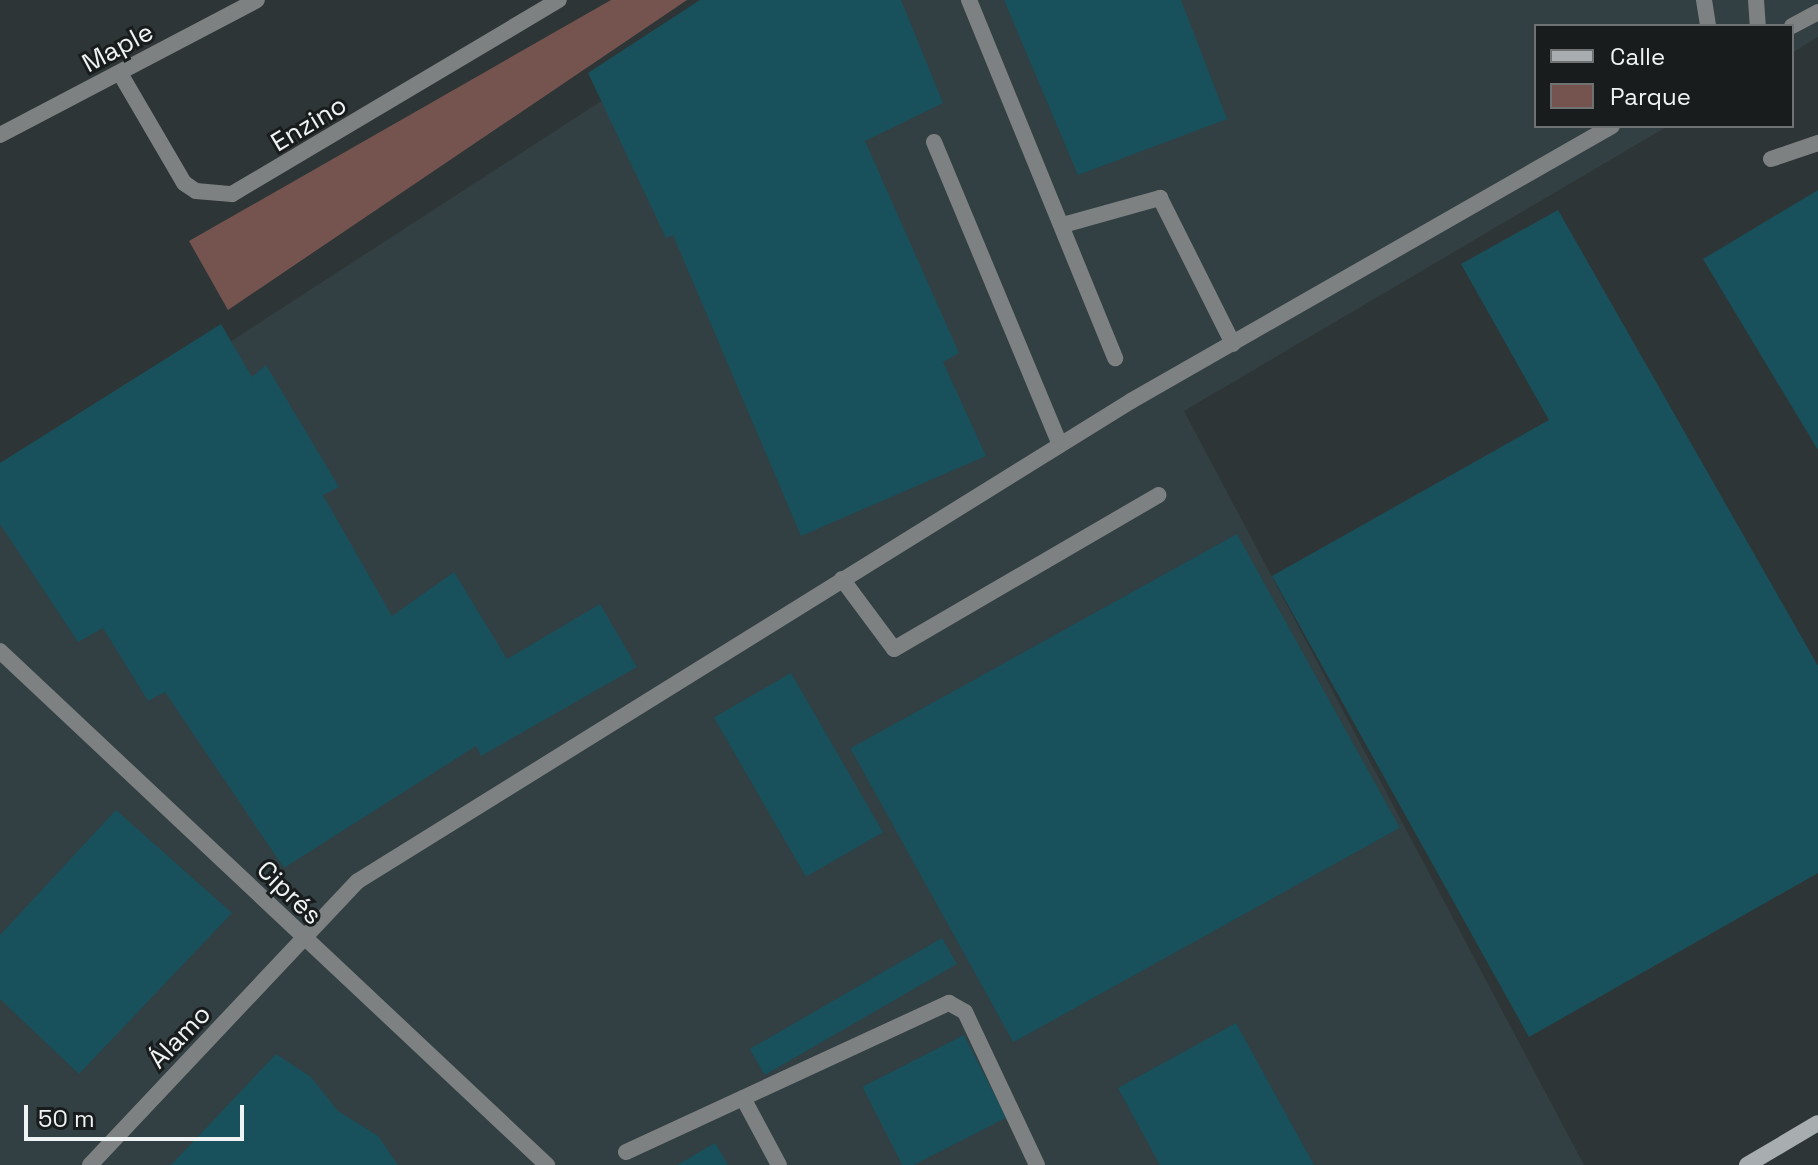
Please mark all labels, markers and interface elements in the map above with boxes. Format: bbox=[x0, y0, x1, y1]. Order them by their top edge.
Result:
street label: Maple bbox=[77, 16, 159, 80]
legend bbox=[1534, 24, 1794, 128]
text: Calle bbox=[1610, 41, 1665, 72]
text: Parque bbox=[1610, 81, 1691, 112]
street label: Enzino bbox=[266, 89, 352, 159]
street label: Ciprés bbox=[250, 855, 328, 931]
street label: Álamo bbox=[142, 999, 218, 1075]
scale bar bbox=[28, 1089, 248, 1139]
text: 50 m bbox=[38, 1103, 95, 1134]

